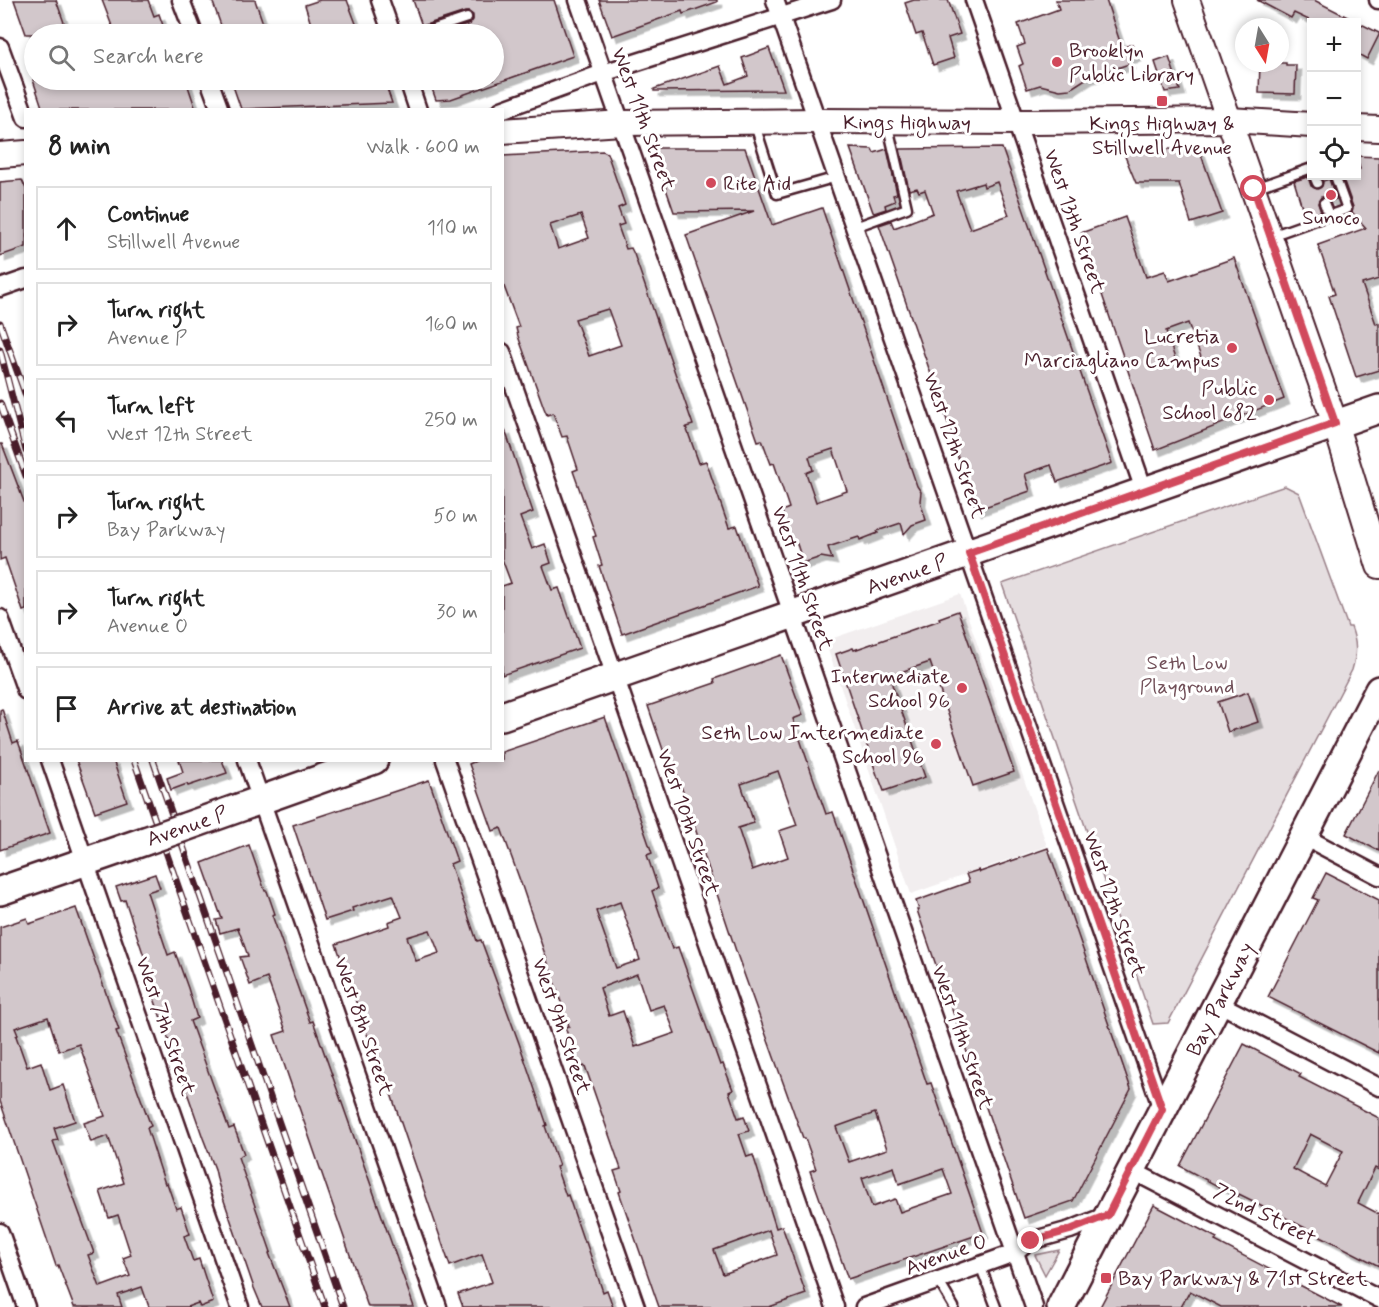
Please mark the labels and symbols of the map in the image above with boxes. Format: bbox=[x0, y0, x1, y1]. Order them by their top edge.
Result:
north arrow bbox=[1235, 18, 1289, 72]
place label: Brooklyn Public Library bbox=[1069, 37, 1194, 89]
street label: West 11th Street bbox=[604, 44, 682, 196]
marker: Brooklyn Public Library bbox=[1050, 55, 1064, 69]
marker: Kings Highway & Stillwell Avenue bbox=[1155, 94, 1169, 108]
street label: Kings Highway bbox=[843, 109, 971, 138]
place label: Kings Highway & Stillwell Avenue bbox=[1089, 110, 1235, 162]
street label: West 13th Street bbox=[1036, 146, 1112, 298]
place label: Rite Aid bbox=[723, 170, 791, 198]
route start bbox=[1240, 175, 1266, 201]
marker: Rite Aid bbox=[704, 176, 718, 190]
marker: Sunoco bbox=[1324, 188, 1338, 202]
place label: Sunoco bbox=[1302, 204, 1360, 232]
place label: Lucretia Marciagliano Campus bbox=[1024, 323, 1220, 375]
marker: Lucretia Marciagliano Campus bbox=[1225, 341, 1239, 355]
street label: West 12th Street bbox=[916, 369, 992, 523]
place label: Public School 682 bbox=[1162, 375, 1257, 427]
marker: Public School 682 bbox=[1262, 393, 1276, 407]
street label: West 11th Street bbox=[764, 503, 840, 655]
street label: Avenue P bbox=[863, 548, 952, 602]
park label: Seth Low Playground bbox=[1139, 649, 1235, 701]
place label: Intermediate School 96 bbox=[830, 663, 950, 715]
marker: Intermediate School 96 bbox=[955, 681, 969, 695]
place label: Seth Low Intermediate School 96 bbox=[701, 719, 924, 771]
marker: Seth Low Intermediate School 96 bbox=[929, 737, 943, 751]
street label: West 10th Street bbox=[650, 745, 727, 900]
street label: Avenue P bbox=[143, 800, 232, 854]
street label: West 12th Street bbox=[1076, 828, 1152, 982]
street label: Bay Parkway bbox=[1180, 938, 1262, 1061]
street label: West 7th Street bbox=[128, 953, 202, 1100]
street label: West 8th Street bbox=[326, 954, 400, 1100]
street label: West 9th Street bbox=[525, 954, 598, 1099]
street label: West 11th Street bbox=[924, 962, 1000, 1114]
street label: 72nd Street bbox=[1208, 1177, 1321, 1253]
street label: Avenue O bbox=[902, 1227, 991, 1283]
route end bbox=[1017, 1227, 1043, 1253]
place label: Bay Parkway & 71st Street bbox=[1118, 1265, 1368, 1293]
marker: Bay Parkway & 71st Street bbox=[1099, 1271, 1113, 1285]

